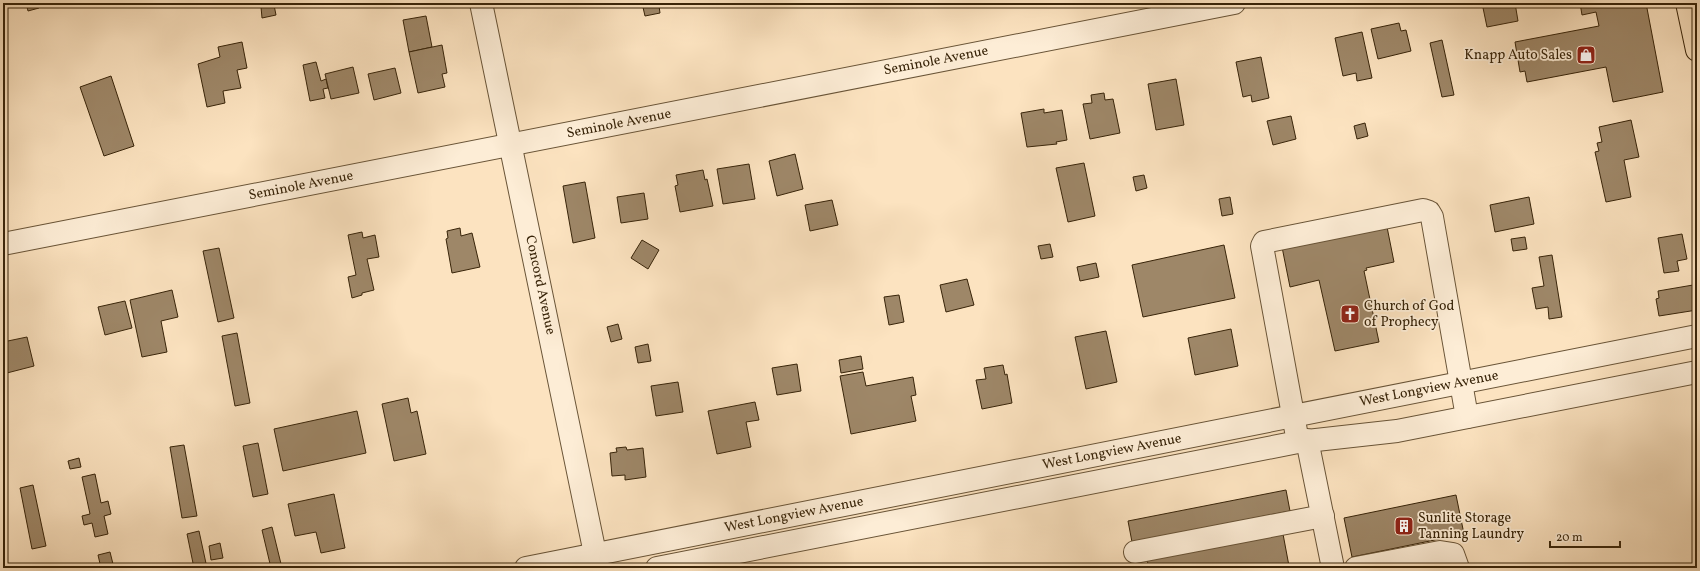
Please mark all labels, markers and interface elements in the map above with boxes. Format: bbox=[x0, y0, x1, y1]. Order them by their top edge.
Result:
street label: Seminole Avenue bbox=[882, 41, 990, 80]
shop icon: Knapp Auto Sales bbox=[1575, 44, 1597, 66]
place label: Knapp Auto Sales bbox=[1464, 46, 1572, 65]
street label: Seminole Avenue bbox=[565, 104, 673, 143]
street label: Seminole Avenue bbox=[247, 166, 355, 205]
street label: Concord Avenue bbox=[520, 234, 560, 337]
place label: Church of God of Prophecy bbox=[1364, 297, 1454, 332]
church icon: Church of God of Prophecy bbox=[1339, 303, 1361, 325]
street label: West Longview Avenue bbox=[1358, 366, 1500, 412]
street label: West Longview Avenue bbox=[1041, 429, 1183, 475]
street label: West Longview Avenue bbox=[723, 492, 865, 538]
place label: Sunlite Storage Tanning Laundry bbox=[1418, 509, 1524, 544]
building icon: Sunlite Storage Tanning Laundry bbox=[1393, 515, 1415, 537]
scale bar bbox=[1550, 523, 1620, 549]
text: 20 m bbox=[1556, 530, 1583, 546]

